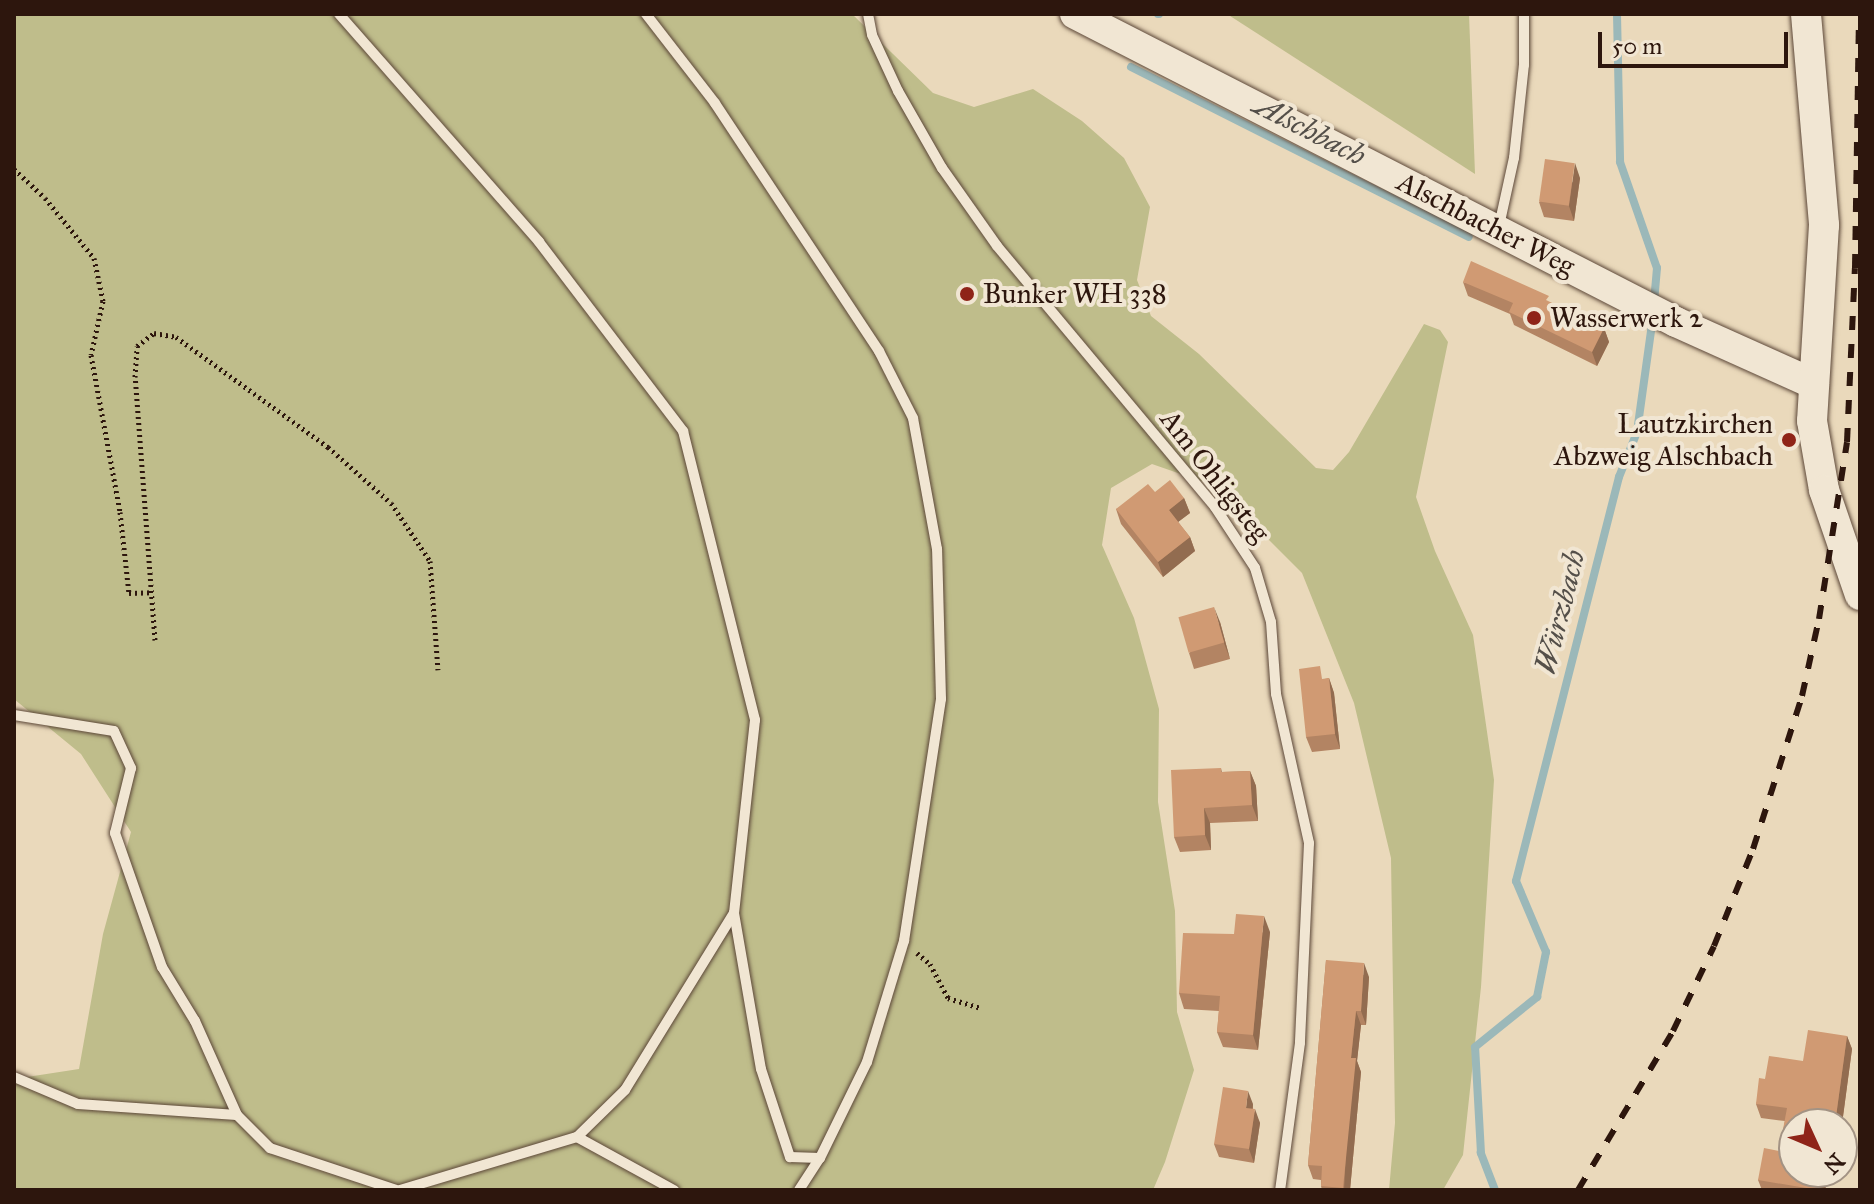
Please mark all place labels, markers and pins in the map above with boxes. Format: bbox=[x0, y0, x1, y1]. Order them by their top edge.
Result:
place label: Bunker WH 338 bbox=[983, 277, 1167, 311]
marker: Bunker WH 338 bbox=[958, 285, 976, 303]
place label: Wasserwerk 2 bbox=[1550, 301, 1703, 335]
marker: Wasserwerk 2 bbox=[1525, 309, 1543, 327]
place label: Lautzkirchen Abzweig Alschbach bbox=[1554, 407, 1773, 473]
marker: Lautzkirchen Abzweig Alschbach bbox=[1780, 431, 1798, 449]

